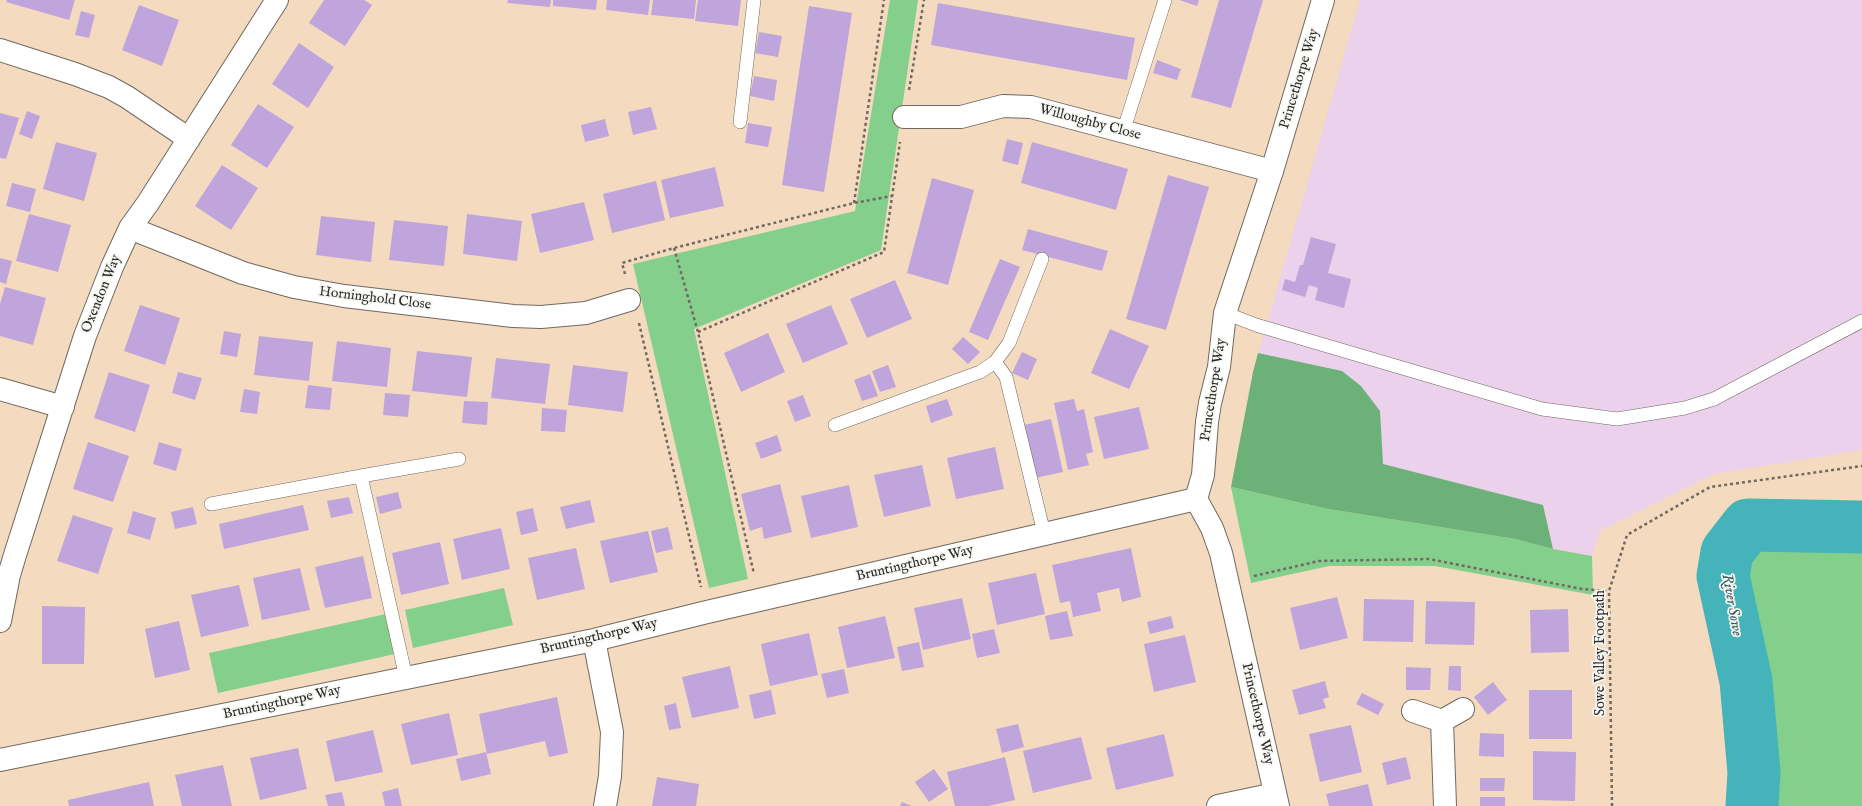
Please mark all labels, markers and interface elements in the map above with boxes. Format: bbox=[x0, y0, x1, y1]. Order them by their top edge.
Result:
street label: Princethorpe Way bbox=[1277, 27, 1323, 131]
street label: Willoughby Close bbox=[1037, 101, 1143, 145]
street label: Oxendon Way bbox=[79, 252, 125, 336]
street label: Horninghold Close bbox=[318, 284, 432, 314]
street label: Princethorpe Way bbox=[1198, 337, 1230, 443]
street label: Bruntingthorpe Way bbox=[855, 542, 975, 586]
water label: River Sowe bbox=[1717, 573, 1745, 637]
street label: Sowe Valley Footpath bbox=[1593, 590, 1609, 716]
street label: Bruntingthorpe Way bbox=[539, 615, 659, 659]
street label: Princethorpe Way bbox=[1237, 661, 1277, 767]
street label: Bruntingthorpe Way bbox=[222, 682, 342, 724]

